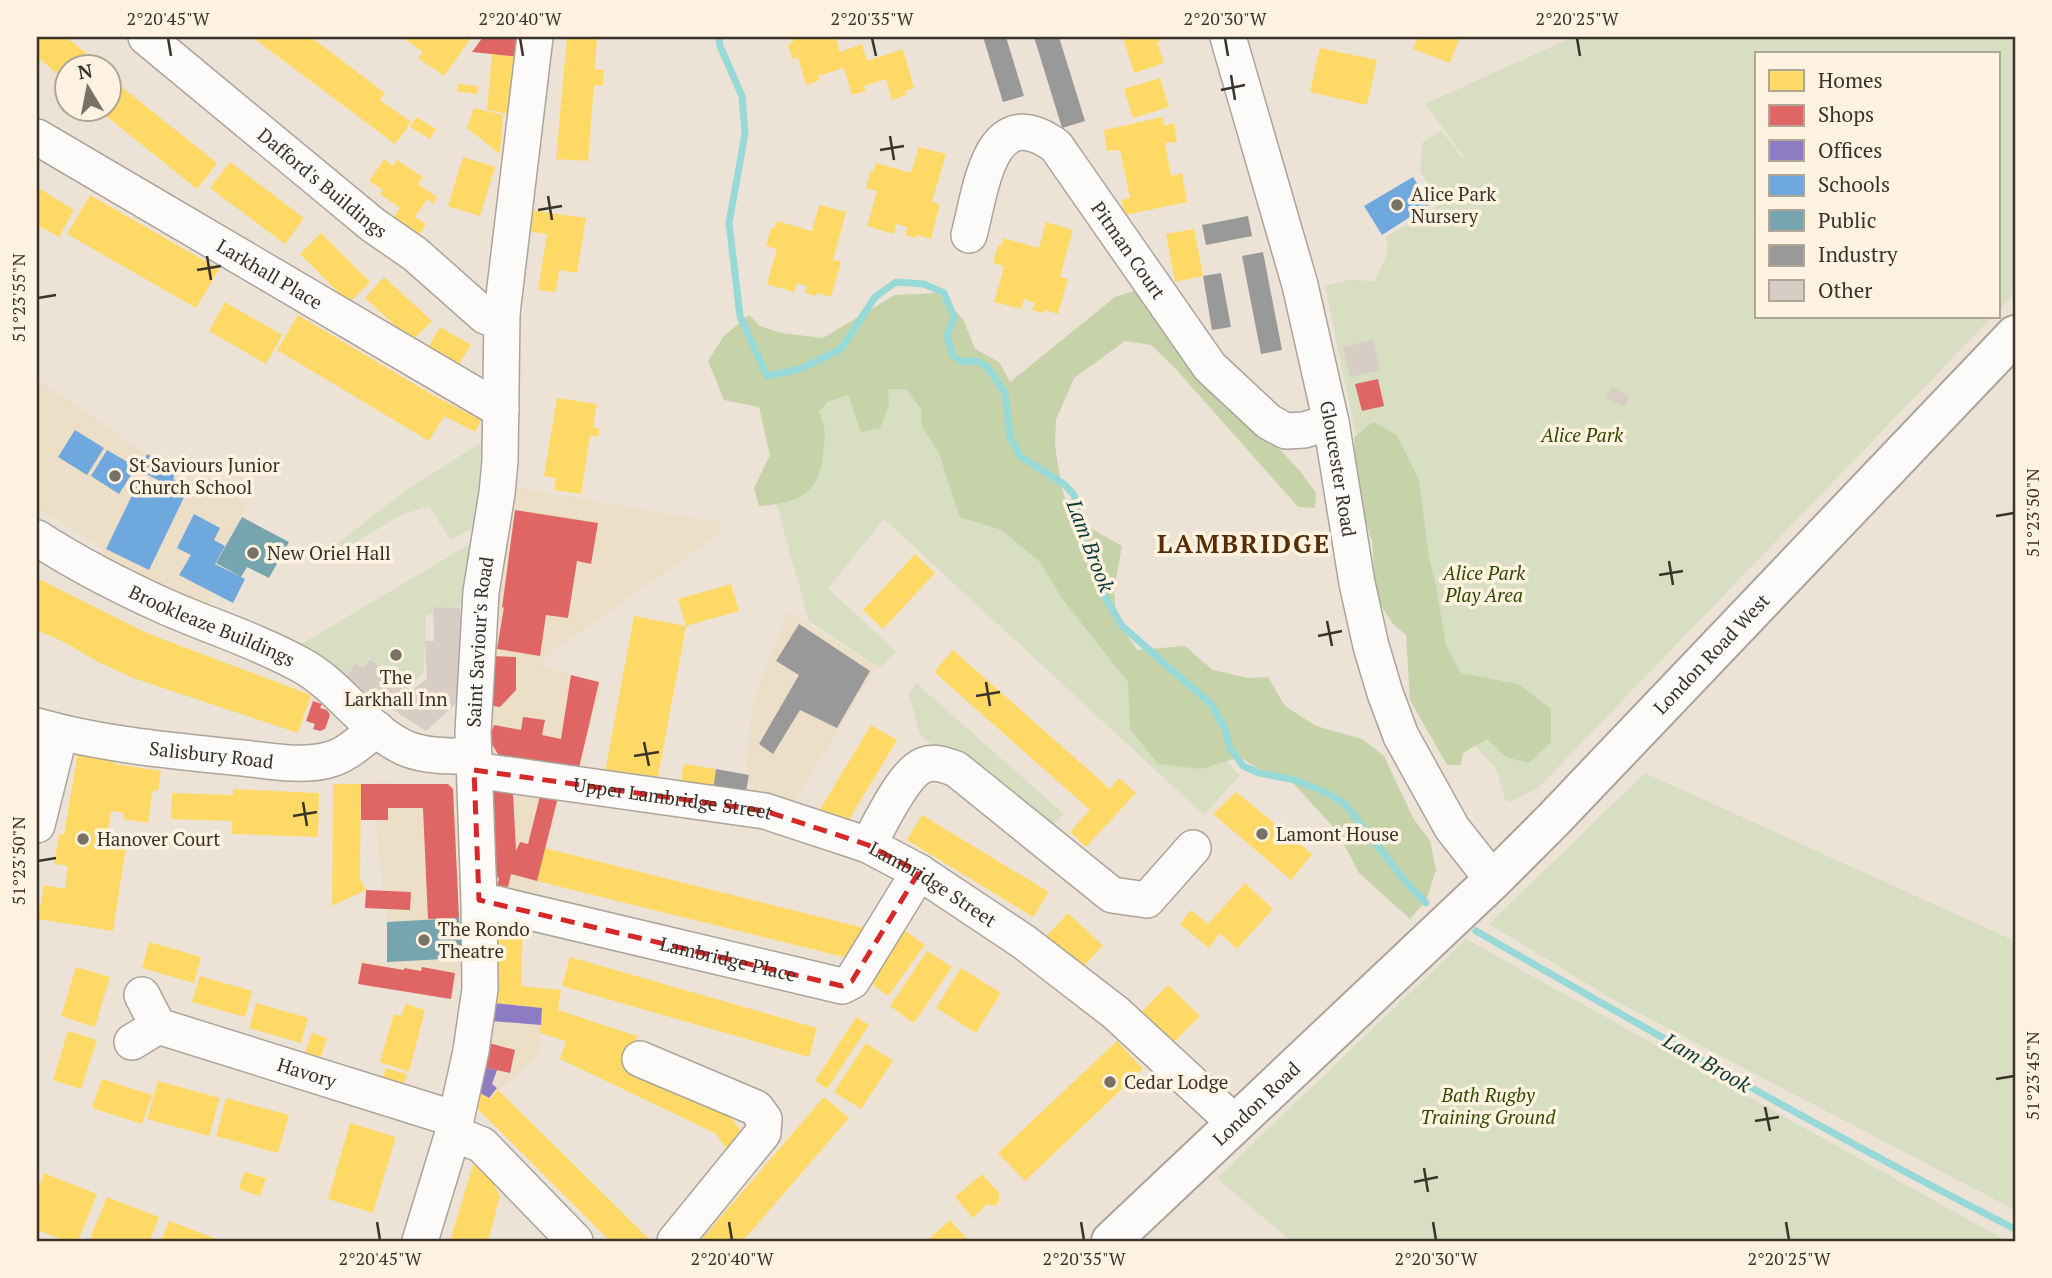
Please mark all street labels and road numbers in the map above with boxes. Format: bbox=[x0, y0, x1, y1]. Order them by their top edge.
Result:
street label: Dafford's Buildings bbox=[253, 122, 392, 243]
street label: Pitman Court bbox=[1086, 196, 1172, 304]
street label: Larkhall Place bbox=[212, 233, 327, 314]
street label: Gloucester Road bbox=[1315, 398, 1362, 539]
street label: Saint Saviour's Road bbox=[460, 554, 499, 728]
street label: Brookleaze Buildings bbox=[125, 579, 300, 672]
street label: London Road West bbox=[1648, 588, 1774, 719]
street label: Salisbury Road bbox=[148, 735, 275, 774]
street label: Upper Lambridge Street bbox=[572, 771, 776, 825]
street label: Lambridge Street bbox=[865, 835, 1002, 932]
street label: Lambridge Place bbox=[658, 930, 799, 987]
street label: Havory bbox=[274, 1051, 340, 1093]
street label: London Road bbox=[1207, 1056, 1306, 1151]

